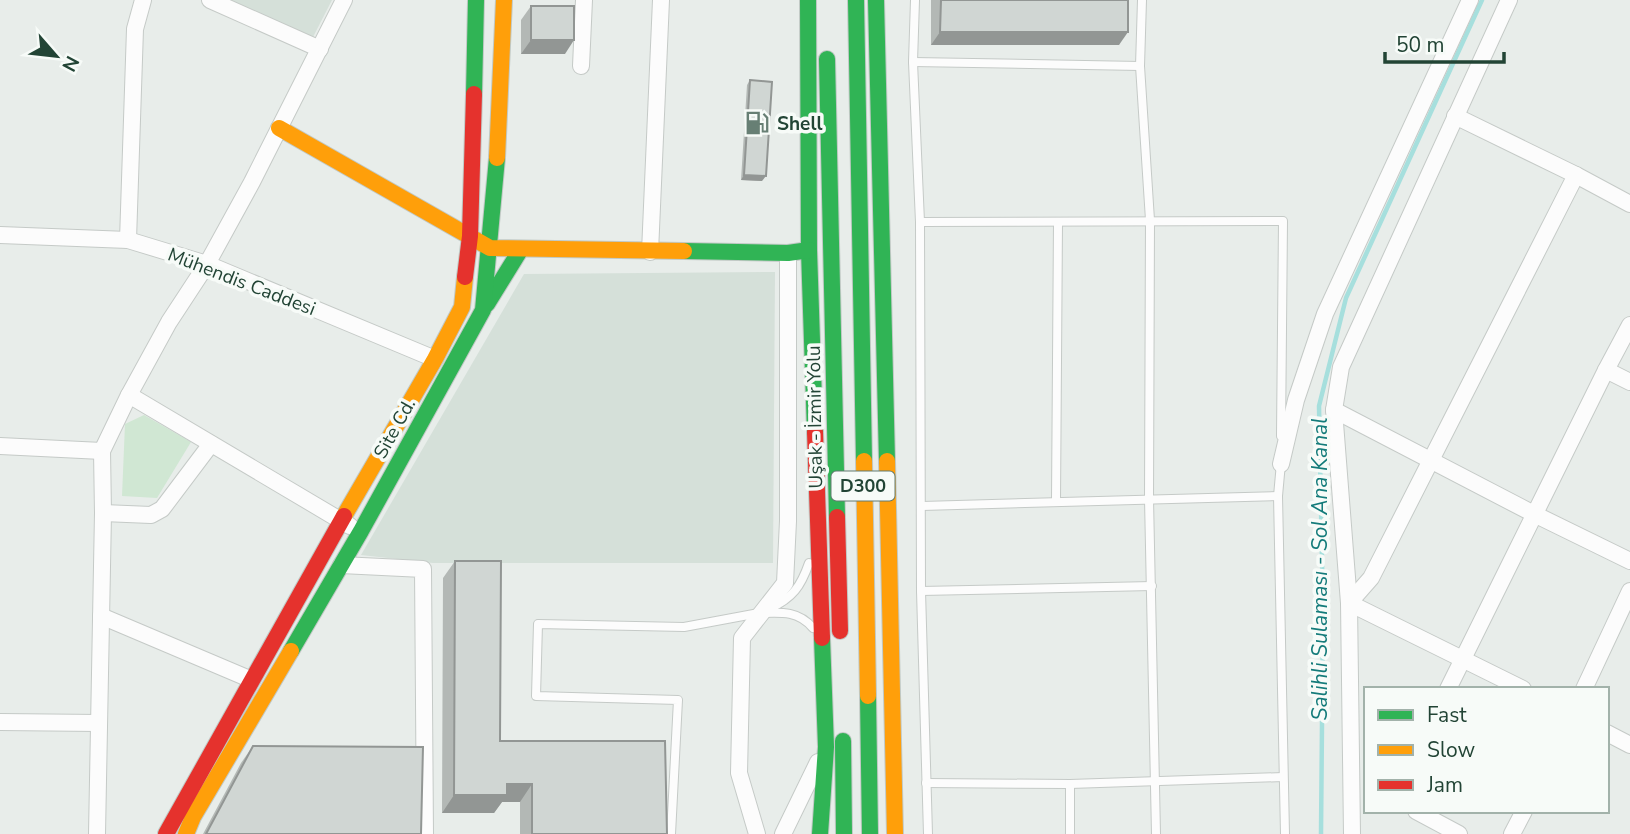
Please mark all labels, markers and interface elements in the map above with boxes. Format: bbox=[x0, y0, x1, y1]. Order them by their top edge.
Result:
north arrow bbox=[21, 21, 91, 91]
scale bar bbox=[1385, 21, 1504, 65]
text: 50 m bbox=[1396, 31, 1445, 59]
text: N bbox=[55, 51, 85, 76]
fuel station icon: Shell bbox=[743, 109, 771, 137]
place label: Shell bbox=[777, 111, 823, 137]
street label: Mühendis Caddesi bbox=[164, 242, 319, 322]
street label: Uşak - İzmir Yolu bbox=[801, 345, 829, 489]
street label: Site Cd. bbox=[368, 394, 422, 463]
water label: Salihli Sulaması - Sol Ana Kanal bbox=[1306, 418, 1334, 720]
road number: D300 bbox=[832, 472, 894, 500]
legend bbox=[1364, 687, 1609, 813]
text: Fast bbox=[1427, 701, 1467, 729]
text: Slow bbox=[1427, 736, 1476, 764]
text: Jam bbox=[1426, 771, 1463, 799]

